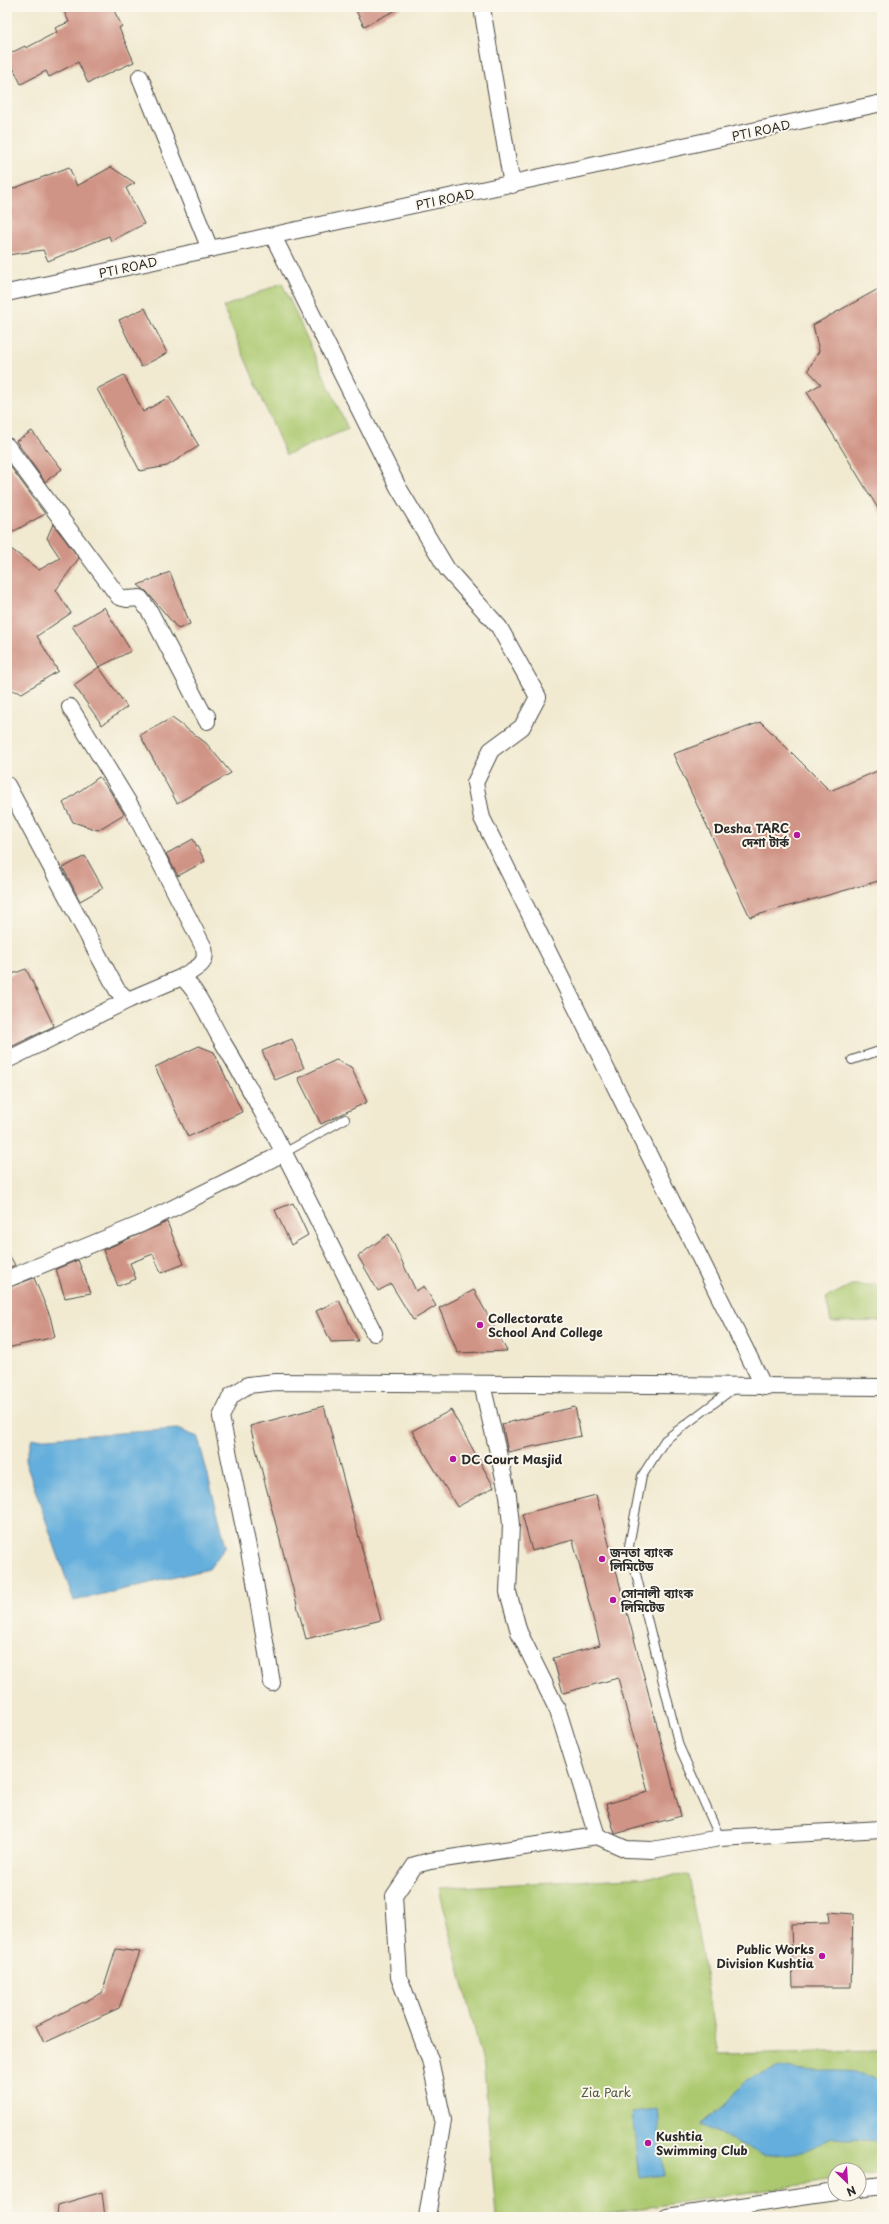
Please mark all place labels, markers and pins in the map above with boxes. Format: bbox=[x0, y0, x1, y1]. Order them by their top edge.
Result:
place label: Desha TARC দেশা টার্ক bbox=[713, 819, 789, 851]
marker: Desha TARC দেশা টার্ক bbox=[792, 830, 802, 840]
place label: Collectorate School And College bbox=[488, 1309, 603, 1341]
marker: Collectorate School And College bbox=[475, 1320, 485, 1330]
place label: DC Court Masjid bbox=[461, 1450, 562, 1468]
marker: DC Court Masjid bbox=[448, 1454, 458, 1464]
place label: জনতা ব্যাংক লিমিটেড bbox=[609, 1543, 673, 1575]
marker: জনতা ব্যাংক লিমিটেড bbox=[597, 1554, 607, 1564]
place label: সোনালী ব্যাংক লিমিটেড bbox=[620, 1584, 693, 1616]
marker: সোনালী ব্যাংক লিমিটেড bbox=[608, 1595, 618, 1605]
place label: Public Works Division Kushtia bbox=[716, 1940, 815, 1972]
marker: Public Works Division Kushtia bbox=[817, 1951, 827, 1961]
place label: Kushtia Swimming Club bbox=[656, 2127, 748, 2159]
marker: Kushtia Swimming Club bbox=[643, 2138, 653, 2148]

